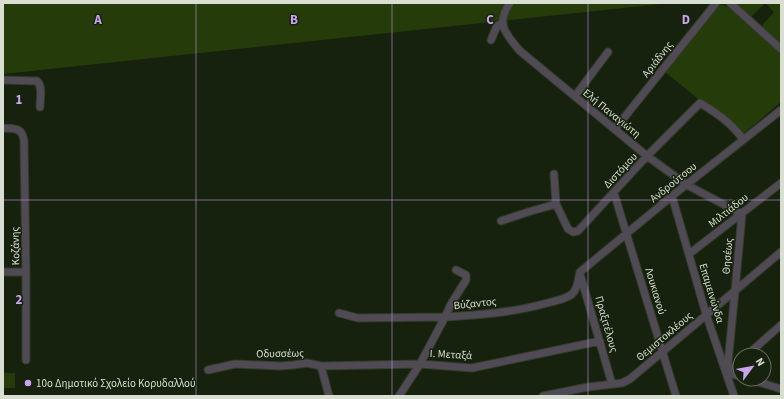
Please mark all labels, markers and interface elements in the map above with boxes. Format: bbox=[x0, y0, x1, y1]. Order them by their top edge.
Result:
text: A bbox=[93, 11, 102, 29]
text: B bbox=[290, 11, 298, 29]
text: C bbox=[486, 11, 494, 29]
text: D bbox=[682, 11, 690, 29]
street label: Αριάδνης bbox=[638, 38, 677, 81]
street label: Ελή Παναγιώτη bbox=[580, 85, 644, 141]
text: 1 bbox=[16, 91, 23, 109]
street label: Διστόμου bbox=[600, 149, 641, 191]
street label: Ανδρούτσου bbox=[647, 159, 700, 206]
street label: Μιλτιάδου bbox=[705, 190, 751, 231]
street label: Κοζάνης bbox=[8, 226, 23, 265]
street label: Θησέως bbox=[718, 237, 737, 275]
street label: Επαμεινώνδα bbox=[695, 261, 728, 325]
street label: Λουκιανού bbox=[641, 266, 670, 316]
text: 2 bbox=[16, 291, 23, 309]
street label: Βύζαντος bbox=[453, 294, 497, 313]
street label: Πραξιτέλους bbox=[591, 294, 622, 354]
street label: Θεμιστοκλέους bbox=[633, 308, 696, 364]
street label: Οδυσσέως bbox=[256, 346, 304, 361]
street label: Ι. Μεταξά bbox=[429, 346, 473, 363]
north arrow bbox=[732, 347, 772, 387]
text: N bbox=[752, 355, 768, 369]
place label: 10ο Δημοτικό Σχολείο Κορυδαλλού bbox=[36, 376, 196, 391]
marker: 10ο Δημοτικό Σχολείο Κορυδαλλού bbox=[23, 378, 33, 388]

